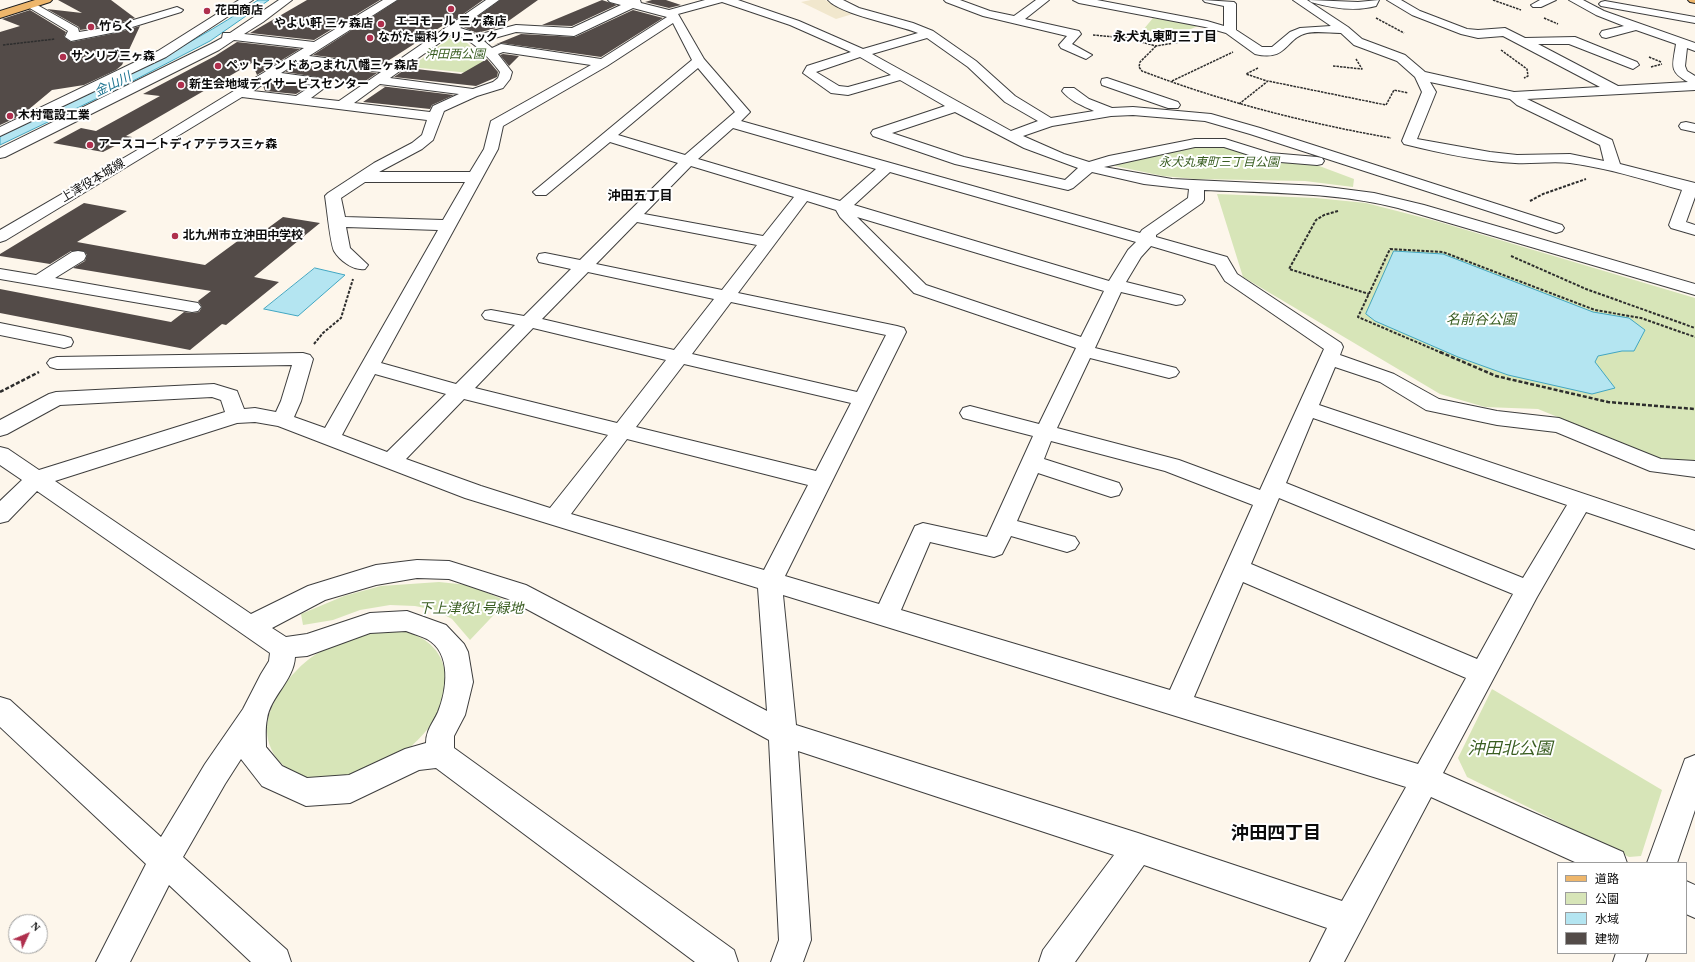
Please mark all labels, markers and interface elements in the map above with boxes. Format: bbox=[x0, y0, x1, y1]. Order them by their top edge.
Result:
place label: 花田商店 bbox=[215, 4, 263, 18]
marker: エコモール 三ヶ森店 bbox=[446, 4, 456, 14]
marker: 花田商店 bbox=[202, 6, 212, 16]
place label: エコモール 三ヶ森店 bbox=[396, 15, 506, 29]
place label: やよい軒 三ヶ森店 bbox=[274, 17, 373, 31]
marker: やよい軒 三ヶ森店 bbox=[376, 19, 386, 29]
place label: 竹らく bbox=[99, 20, 135, 34]
marker: 竹らく bbox=[86, 22, 96, 32]
district label: 永犬丸東町三丁目 bbox=[1113, 30, 1217, 46]
place label: ながた歯科クリニック bbox=[378, 31, 498, 45]
marker: ながた歯科クリニック bbox=[365, 33, 375, 43]
park label: 沖田西公園 bbox=[425, 48, 485, 62]
place label: サンリブ三ヶ森 bbox=[71, 50, 155, 64]
marker: サンリブ三ヶ森 bbox=[58, 52, 68, 62]
place label: ペットランドあつまれ八幡三ヶ森店 bbox=[226, 59, 418, 73]
marker: ペットランドあつまれ八幡三ヶ森店 bbox=[213, 61, 223, 71]
water label: 金山川 bbox=[92, 69, 134, 101]
place label: 新生会地域デイサービスセンター bbox=[189, 78, 369, 92]
marker: 新生会地域デイサービスセンター bbox=[176, 80, 186, 90]
place label: 木村電設工業 bbox=[18, 109, 90, 123]
marker: 木村電設工業 bbox=[5, 111, 15, 121]
place label: アースコートディアテラス三ヶ森 bbox=[98, 138, 277, 152]
marker: アースコートディアテラス三ヶ森 bbox=[85, 140, 95, 150]
street label: 上津役本城線 bbox=[58, 156, 128, 206]
park label: 永犬丸東町三丁目公園 bbox=[1159, 156, 1279, 170]
district label: 沖田五丁目 bbox=[608, 189, 672, 205]
place label: 北九州市立沖田中学校 bbox=[183, 229, 303, 243]
marker: 北九州市立沖田中学校 bbox=[170, 231, 180, 241]
park label: 名前谷公園 bbox=[1446, 312, 1516, 328]
park label: 下上津役1号緑地 bbox=[419, 601, 523, 617]
park label: 沖田北公園 bbox=[1468, 740, 1552, 760]
district label: 沖田四丁目 bbox=[1231, 823, 1321, 845]
legend bbox=[1557, 862, 1687, 954]
text: 道路 bbox=[1595, 872, 1619, 886]
text: 公園 bbox=[1595, 892, 1619, 906]
text: 水域 bbox=[1595, 912, 1619, 926]
north arrow bbox=[8, 914, 48, 954]
text: N bbox=[29, 919, 43, 933]
text: 建物 bbox=[1595, 932, 1619, 946]

